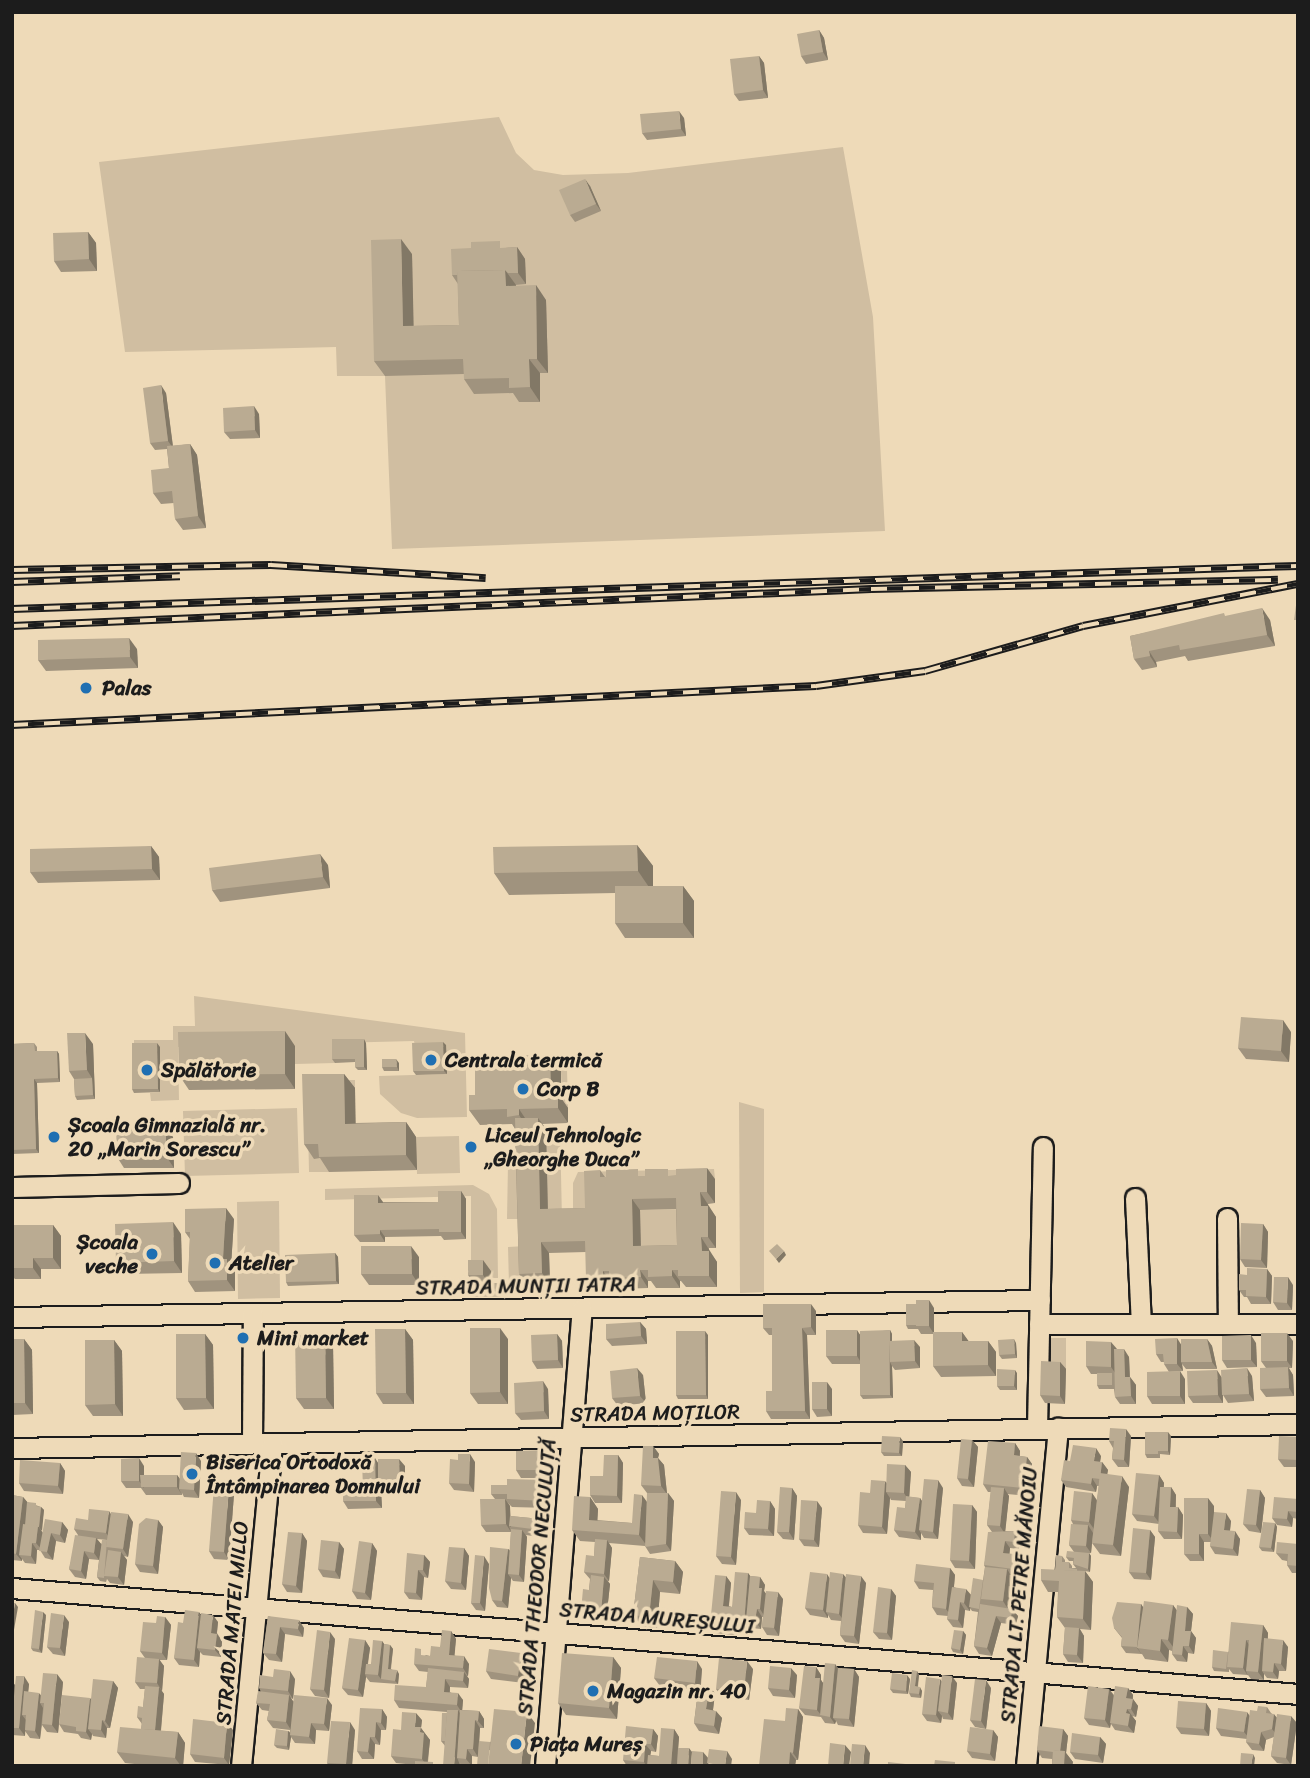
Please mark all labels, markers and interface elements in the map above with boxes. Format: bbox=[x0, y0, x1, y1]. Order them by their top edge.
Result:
place label: Palas bbox=[102, 675, 151, 701]
marker: Palas bbox=[76, 678, 96, 698]
place label: Centrala termică bbox=[445, 1047, 602, 1073]
marker: Centrala termică bbox=[423, 1052, 439, 1068]
place label: Spălătorie bbox=[161, 1057, 256, 1083]
marker: Spălătorie bbox=[139, 1062, 155, 1078]
place label: Corp B bbox=[537, 1076, 599, 1102]
marker: Corp B bbox=[515, 1081, 531, 1097]
place label: Școala Gimnazială nr. 20 „Marin Sorescu” bbox=[68, 1112, 266, 1162]
place label: Liceul Tehnologic „Gheorghe Duca” bbox=[485, 1122, 641, 1172]
marker: Școala Gimnazială nr. 20 „Marin Sorescu” bbox=[46, 1129, 62, 1145]
marker: Liceul Tehnologic „Gheorghe Duca” bbox=[463, 1139, 479, 1155]
place label: Școala veche bbox=[77, 1229, 138, 1279]
marker: Școala veche bbox=[144, 1246, 160, 1262]
place label: Atelier bbox=[229, 1250, 293, 1276]
marker: Atelier bbox=[207, 1255, 223, 1271]
street label: STRADA MUNȚII TATRA bbox=[417, 1271, 635, 1301]
place label: Mini market bbox=[257, 1325, 369, 1351]
marker: Mini market bbox=[235, 1330, 251, 1346]
street label: STRADA MOȚILOR bbox=[571, 1399, 739, 1427]
street label: STRADA THEODOR NECULUȚĂ bbox=[512, 1438, 562, 1716]
place label: Biserica Ortodoxă Întâmpinarea Domnului bbox=[206, 1449, 420, 1499]
marker: Biserica Ortodoxă Întâmpinarea Domnului bbox=[184, 1466, 200, 1482]
street label: STRADA LT. PETRE MĂNOIU bbox=[995, 1467, 1043, 1723]
street label: STRADA MATEI MILLO bbox=[210, 1519, 254, 1727]
street label: STRADA MUREȘULUI bbox=[559, 1597, 755, 1639]
place label: Magazin nr. 40 bbox=[607, 1678, 747, 1704]
marker: Magazin nr. 40 bbox=[585, 1683, 601, 1699]
place label: Piața Mureș bbox=[530, 1731, 642, 1757]
marker: Piața Mureș bbox=[508, 1736, 524, 1752]

